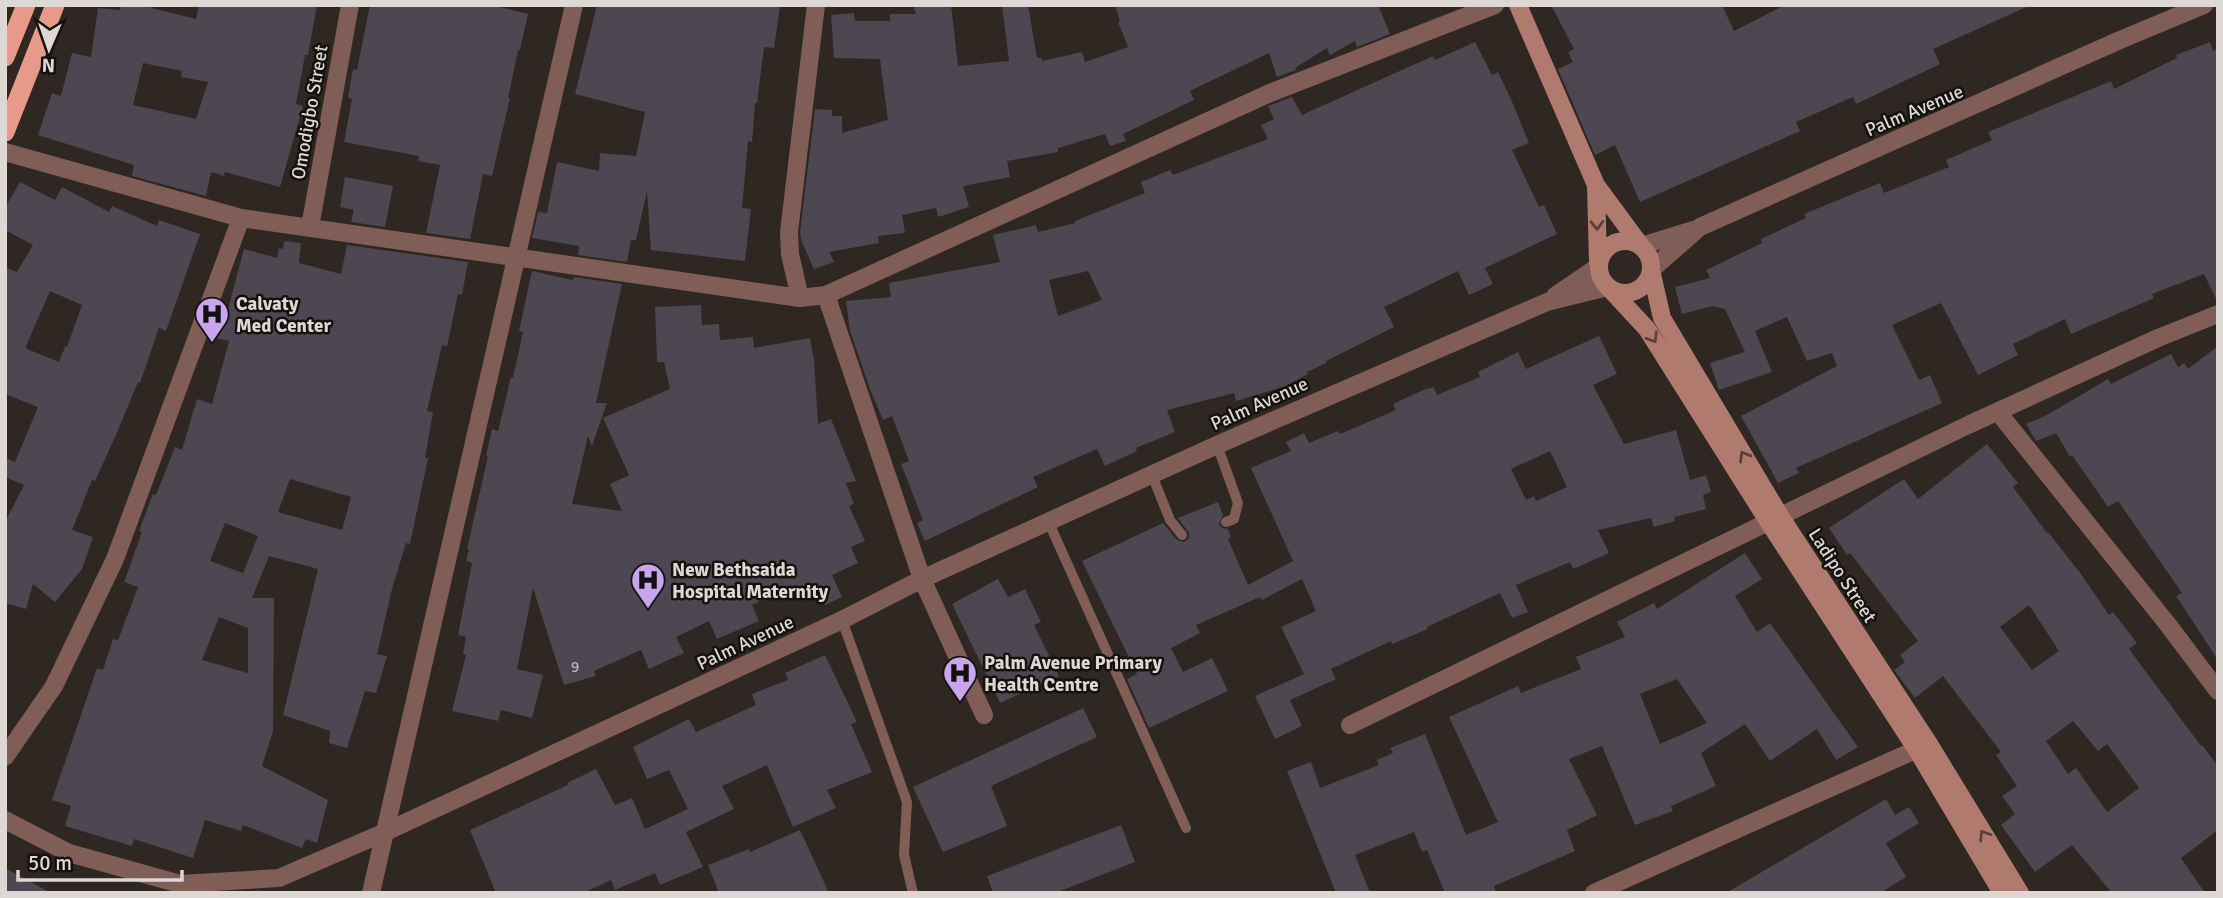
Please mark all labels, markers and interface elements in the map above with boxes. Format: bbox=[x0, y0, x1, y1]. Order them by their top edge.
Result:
north arrow bbox=[14, 14, 84, 84]
street label: Omodigbo Street bbox=[286, 43, 334, 181]
text: N bbox=[41, 53, 55, 77]
street label: Palm Avenue bbox=[1862, 79, 1967, 142]
one-way arrow bbox=[1590, 220, 1605, 231]
place label: Calvaty Med Center bbox=[236, 292, 331, 338]
hospital icon: Calvaty Med Center bbox=[193, 295, 231, 344]
one-way arrow bbox=[1645, 330, 1657, 343]
street label: Palm Avenue bbox=[1207, 372, 1312, 436]
one-way arrow bbox=[1740, 451, 1753, 464]
street label: Ladipo Street bbox=[1803, 524, 1882, 628]
place label: New Bethsaida Hospital Maternity bbox=[672, 558, 829, 604]
hospital icon: New Bethsaida Hospital Maternity bbox=[629, 561, 667, 610]
street label: Palm Avenue bbox=[693, 610, 798, 676]
place label: Palm Avenue Primary Health Centre bbox=[984, 651, 1162, 697]
hospital icon: Palm Avenue Primary Health Centre bbox=[941, 654, 979, 703]
house number: 9 bbox=[571, 657, 579, 677]
one-way arrow bbox=[1980, 829, 1993, 842]
scale bar bbox=[18, 838, 182, 882]
text: 50 m bbox=[28, 850, 72, 876]

